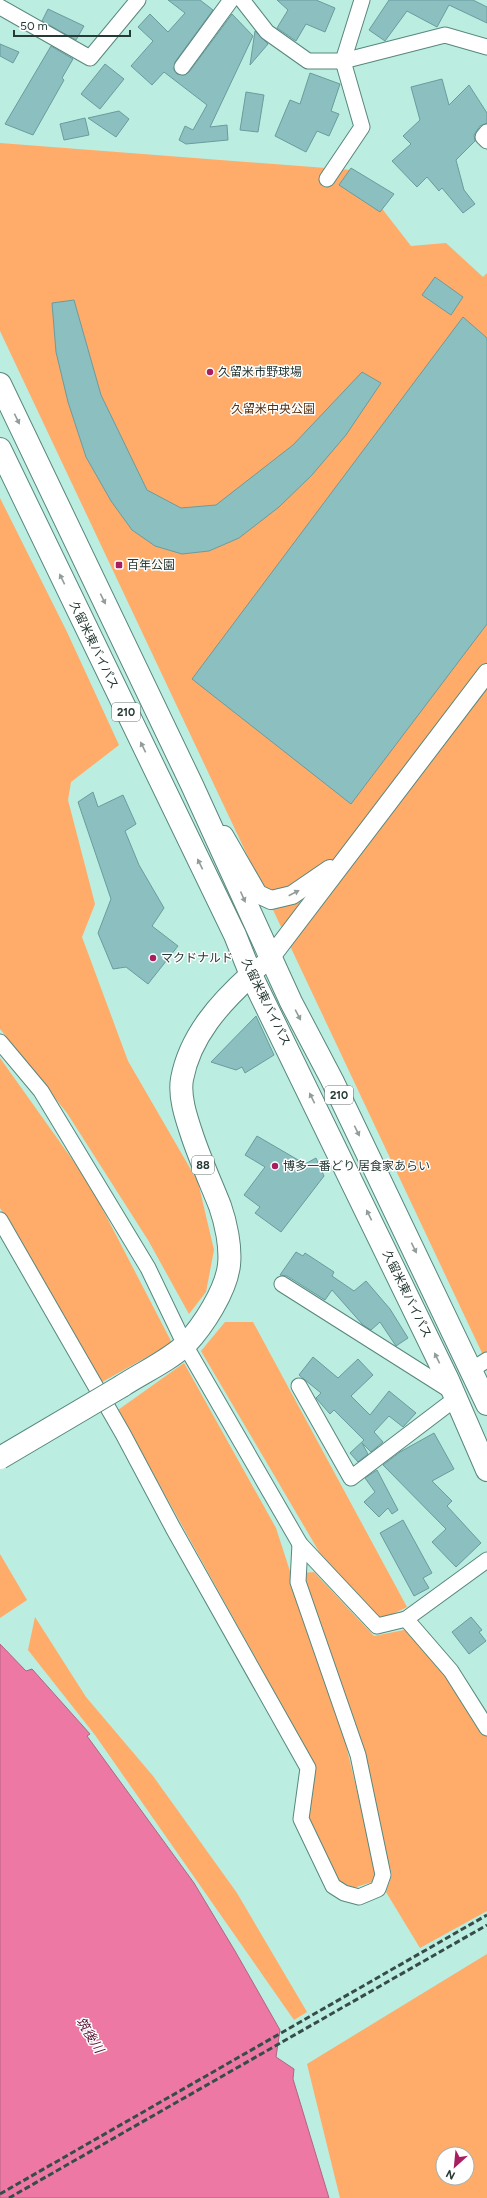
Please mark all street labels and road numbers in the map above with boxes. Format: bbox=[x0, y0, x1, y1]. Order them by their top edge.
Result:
street label: 久留米東バイパス bbox=[67, 599, 121, 691]
road number: 210 bbox=[112, 703, 140, 721]
street label: 久留米東バイパス bbox=[239, 956, 293, 1048]
road number: 210 bbox=[325, 1086, 353, 1104]
road number: 88 bbox=[192, 1156, 214, 1174]
street label: 久留米東バイパス bbox=[380, 1248, 434, 1340]

